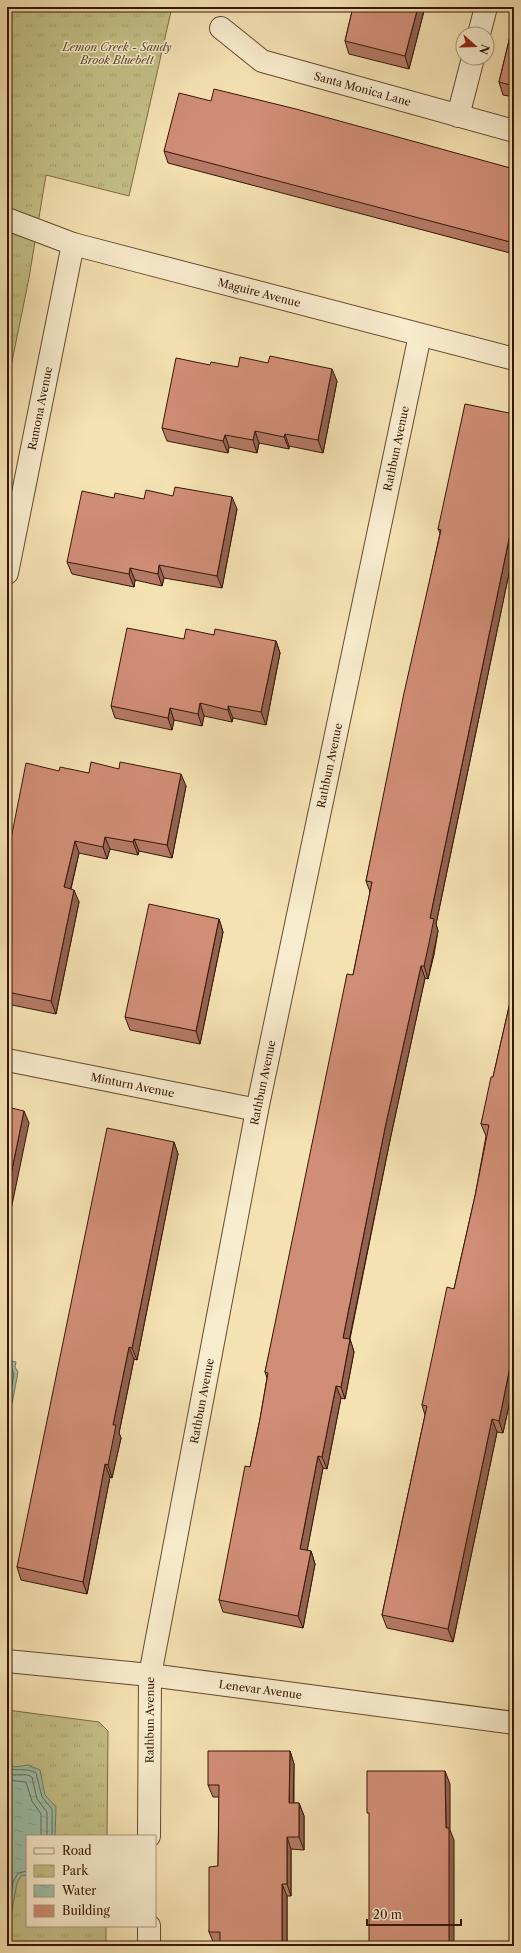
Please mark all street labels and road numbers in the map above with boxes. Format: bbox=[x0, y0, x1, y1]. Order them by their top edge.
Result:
street label: Santa Monica Lane bbox=[312, 69, 413, 109]
street label: Maguire Avenue bbox=[216, 275, 302, 310]
street label: Ramona Avenue bbox=[25, 365, 55, 451]
street label: Rathbun Avenue bbox=[380, 405, 412, 492]
street label: Rathbun Avenue bbox=[314, 722, 345, 809]
street label: Rathbun Avenue bbox=[247, 1039, 279, 1126]
street label: Minturn Avenue bbox=[89, 1070, 176, 1100]
street label: Rathbun Avenue bbox=[187, 1357, 217, 1445]
street label: Rathbun Avenue bbox=[142, 1677, 157, 1763]
street label: Lenevar Avenue bbox=[218, 1677, 303, 1702]

